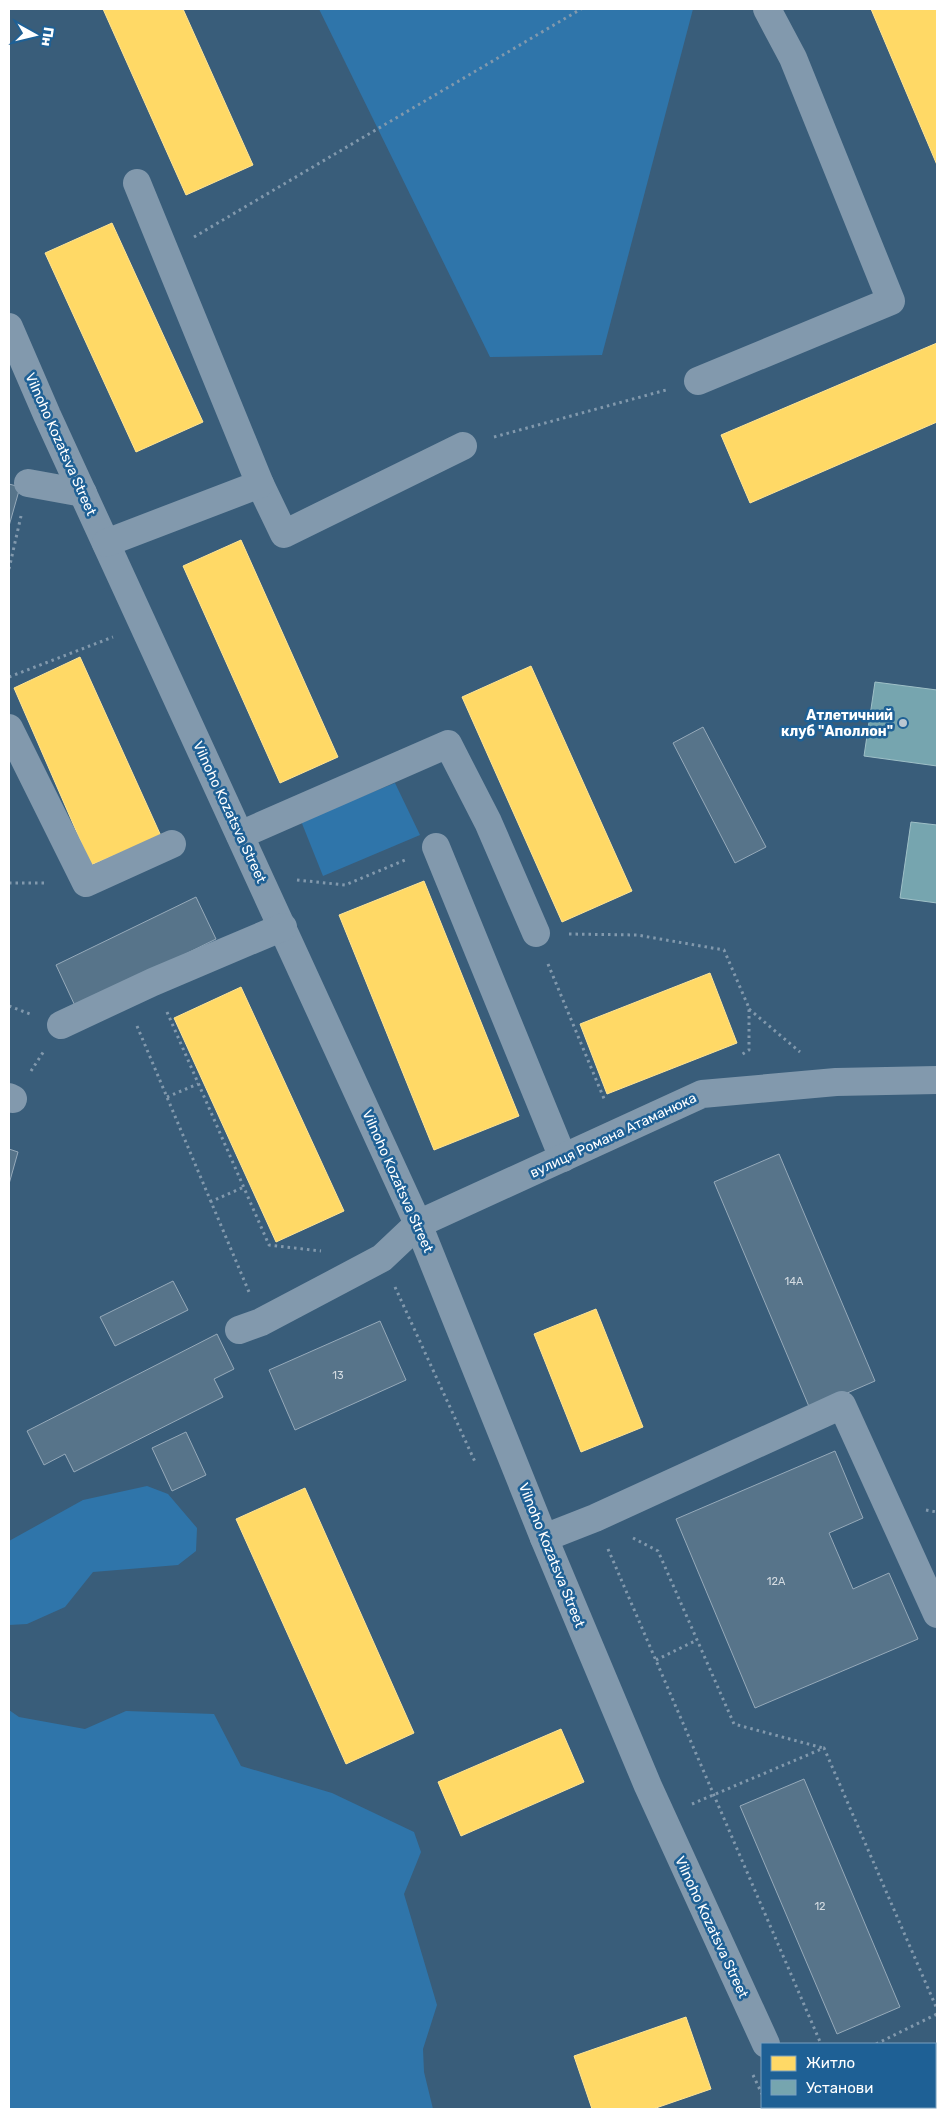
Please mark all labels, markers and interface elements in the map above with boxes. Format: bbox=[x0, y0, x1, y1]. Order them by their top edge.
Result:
north arrow bbox=[10, 10, 60, 60]
text: Пн bbox=[38, 26, 57, 48]
street label: Vilnoho Kozatsva Street bbox=[21, 370, 100, 519]
place label: Атлетичний клуб "Аполлон" bbox=[781, 707, 893, 740]
marker: Атлетичний клуб "Аполлон" bbox=[897, 717, 909, 729]
street label: Vilnoho Kozatsva Street bbox=[189, 739, 270, 886]
street label: вулиця Романа Атаманюка bbox=[527, 1089, 699, 1182]
street label: Vilnoho Kozatsva Street bbox=[358, 1107, 437, 1256]
house number: 14А bbox=[785, 1275, 804, 1288]
house number: 13 bbox=[332, 1369, 344, 1382]
street label: Vilnoho Kozatsva Street bbox=[515, 1480, 589, 1631]
house number: 12А bbox=[767, 1575, 786, 1588]
street label: Vilnoho Kozatsva Street bbox=[671, 1854, 752, 2001]
house number: 12 bbox=[814, 1900, 826, 1913]
legend bbox=[761, 2043, 936, 2108]
text: Житло bbox=[806, 2054, 855, 2072]
text: Установи bbox=[806, 2079, 873, 2097]

